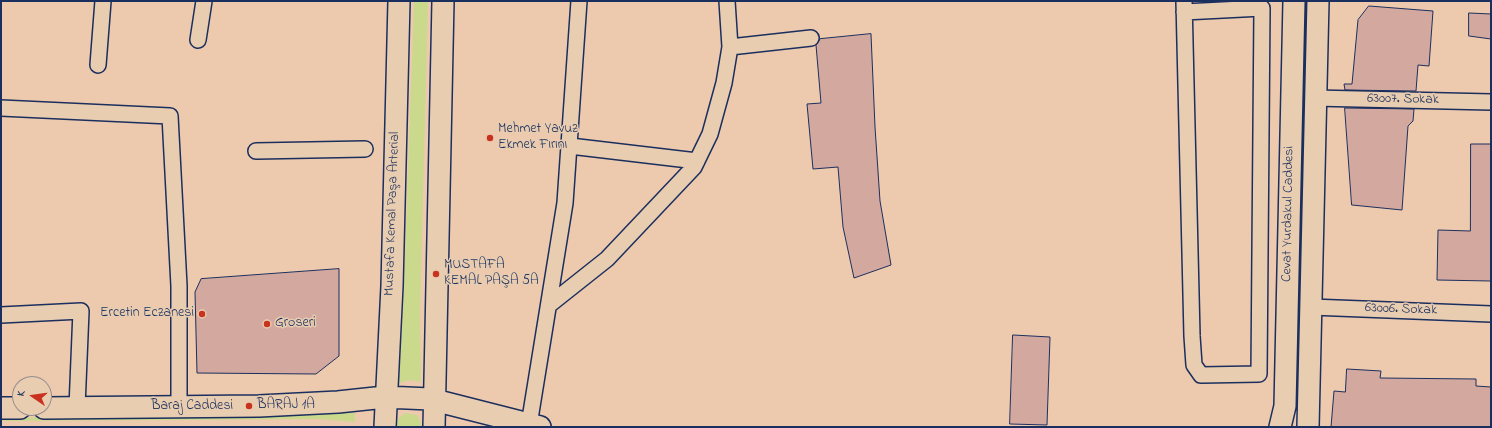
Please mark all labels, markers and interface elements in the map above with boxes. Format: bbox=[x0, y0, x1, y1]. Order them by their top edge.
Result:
street label: 63007. Sokak bbox=[1367, 91, 1439, 109]
place label: Mehmet Yavuz Ekmek Fırını bbox=[498, 122, 578, 154]
street label: Mustafa Kemal Paşa Arterial bbox=[382, 132, 404, 296]
marker: Mehmet Yavuz Ekmek Fırını bbox=[485, 133, 495, 143]
street label: Cevat Yurdakul Caddesi bbox=[1279, 146, 1299, 282]
place label: MUSTAFA KEMAL PAŞA 5A bbox=[444, 258, 539, 290]
marker: MUSTAFA KEMAL PAŞA 5A bbox=[431, 269, 441, 279]
street label: 63006. Sokak bbox=[1365, 300, 1437, 320]
place label: Ercetin Eczanesi bbox=[100, 306, 194, 322]
marker: Ercetin Eczanesi bbox=[197, 309, 207, 319]
place label: Groseri bbox=[275, 316, 316, 332]
marker: Groseri bbox=[262, 319, 272, 329]
north arrow bbox=[12, 376, 52, 416]
text: K bbox=[13, 389, 30, 398]
place label: BARAJ 1A bbox=[257, 398, 315, 414]
street label: Baraj Caddesi bbox=[151, 399, 233, 415]
marker: BARAJ 1A bbox=[244, 401, 254, 411]

